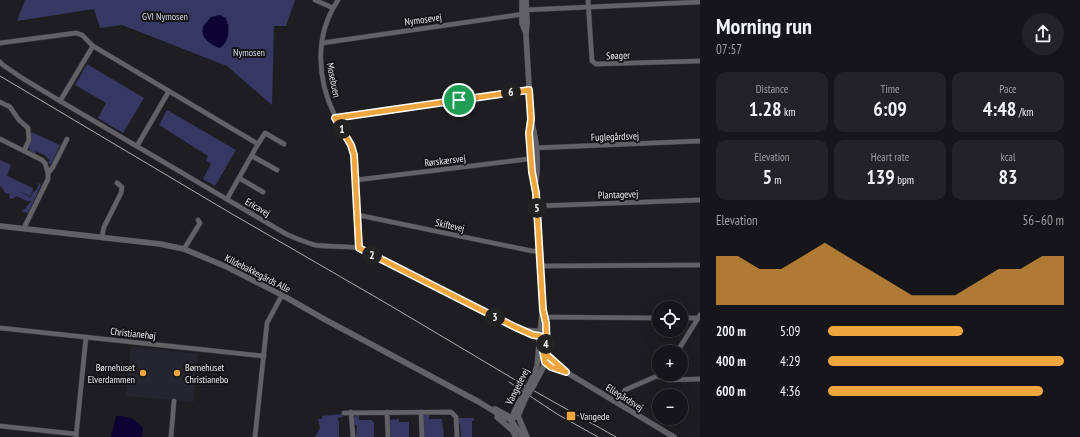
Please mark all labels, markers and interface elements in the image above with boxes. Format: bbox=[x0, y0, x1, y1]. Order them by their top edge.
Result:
park label: GVI Nymosen bbox=[142, 10, 188, 23]
street label: Nymosevej bbox=[404, 10, 443, 29]
text: Morning run bbox=[716, 12, 812, 40]
button: share bbox=[1022, 13, 1064, 55]
text: 07:57 bbox=[716, 41, 742, 58]
park label: Nymosen bbox=[233, 46, 265, 59]
street label: Søager bbox=[606, 49, 630, 62]
street label: Mosebuen bbox=[323, 61, 344, 99]
pin: 6 bbox=[501, 82, 521, 102]
text: Distance bbox=[756, 82, 788, 96]
text: Time bbox=[880, 82, 900, 96]
text: Pace bbox=[999, 82, 1017, 96]
pin bbox=[442, 83, 476, 117]
text: 6 bbox=[508, 85, 514, 99]
icon: arrive bbox=[448, 89, 470, 111]
text: 1.28 bbox=[749, 96, 782, 122]
text: 6:09 bbox=[873, 96, 907, 122]
text: 4:48 bbox=[983, 96, 1016, 122]
text: km bbox=[782, 105, 795, 119]
text: /km bbox=[1016, 105, 1033, 119]
pin: 1 bbox=[332, 119, 352, 139]
text: 1 bbox=[339, 122, 345, 136]
street label: Fuglegårdsvej bbox=[591, 129, 639, 144]
text: Elevation bbox=[754, 150, 790, 164]
text: Heart rate bbox=[871, 150, 909, 164]
text: kcal bbox=[1000, 150, 1016, 164]
street label: Rørskærsvej bbox=[424, 152, 466, 169]
text: 5 bbox=[762, 164, 772, 190]
text: 139 bbox=[866, 164, 895, 190]
text: 83 bbox=[998, 164, 1018, 190]
text: m bbox=[772, 173, 782, 187]
text: bpm bbox=[895, 173, 914, 187]
street label: Plantagevej bbox=[598, 187, 638, 202]
street label: Ericavej bbox=[243, 195, 273, 220]
pin: 5 bbox=[527, 198, 547, 218]
text: 5 bbox=[534, 201, 540, 215]
text: Elevation bbox=[716, 212, 758, 229]
text: 56–60 m bbox=[1022, 212, 1064, 229]
street label: Skiftevej bbox=[434, 216, 466, 235]
pin: 2 bbox=[362, 245, 382, 265]
text: 2 bbox=[369, 248, 375, 262]
street label: Kildebakkegårds Alle bbox=[223, 251, 293, 296]
map controls bbox=[652, 301, 688, 425]
button: locate bbox=[652, 301, 688, 337]
pin: 3 bbox=[485, 307, 505, 327]
text: 3 bbox=[492, 310, 498, 324]
text: 200 m bbox=[716, 323, 746, 340]
text: 5:09 bbox=[780, 323, 800, 340]
street label: Christianehøj bbox=[110, 325, 156, 342]
pin: 4 bbox=[536, 334, 556, 354]
text: 4 bbox=[543, 337, 549, 351]
button: + bbox=[652, 345, 688, 381]
text: 400 m bbox=[716, 353, 746, 370]
text: 4:29 bbox=[780, 353, 800, 370]
place label: Børnehuset Elverdammen bbox=[88, 361, 135, 386]
place label: Børnehuset Christianebo bbox=[185, 361, 228, 386]
street label: Vangedevej bbox=[502, 366, 532, 408]
marker: Børnehuset Elverdammen bbox=[138, 368, 148, 378]
marker: Børnehuset Christianebo bbox=[172, 368, 182, 378]
street label: Ellegårdsvej bbox=[604, 381, 646, 414]
text: 600 m bbox=[716, 383, 746, 400]
text: 4:36 bbox=[780, 383, 800, 400]
button: − bbox=[652, 389, 688, 425]
marker: Vangede bbox=[565, 410, 577, 422]
place label: Vangede bbox=[579, 410, 610, 423]

